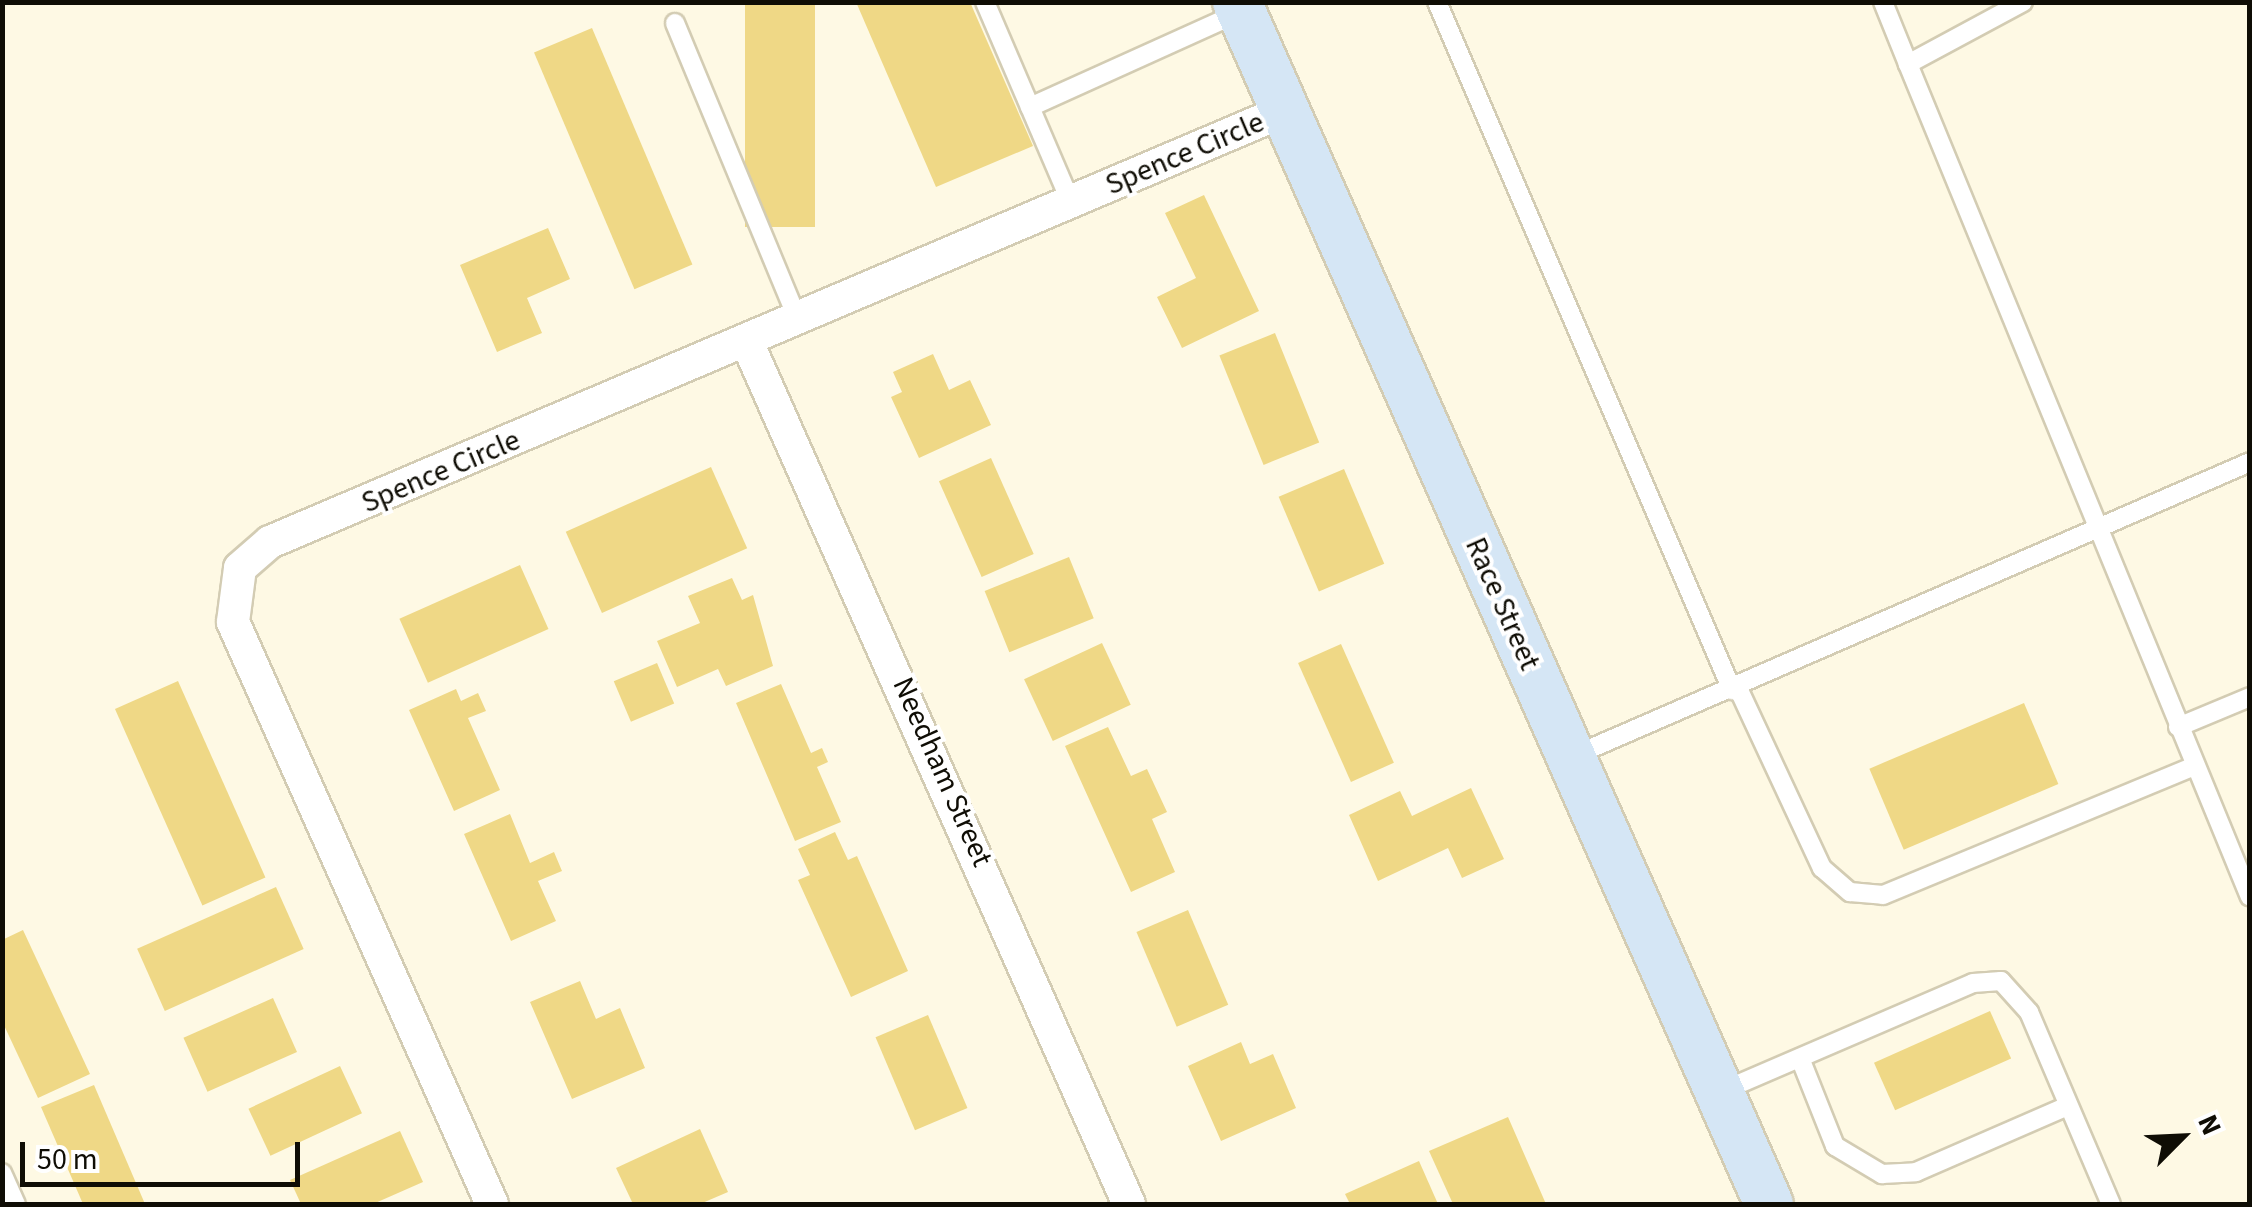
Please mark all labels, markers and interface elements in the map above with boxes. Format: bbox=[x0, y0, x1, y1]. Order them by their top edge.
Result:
street label: Spence Circle bbox=[1100, 104, 1270, 204]
street label: Spence Circle bbox=[356, 422, 526, 522]
street label: Race Street bbox=[1457, 532, 1547, 676]
street label: Needham Street bbox=[884, 672, 1000, 872]
north arrow bbox=[2132, 1087, 2232, 1187]
text: N bbox=[2187, 1108, 2231, 1141]
scale bar bbox=[25, 1122, 305, 1184]
text: 50 m bbox=[37, 1138, 98, 1181]

